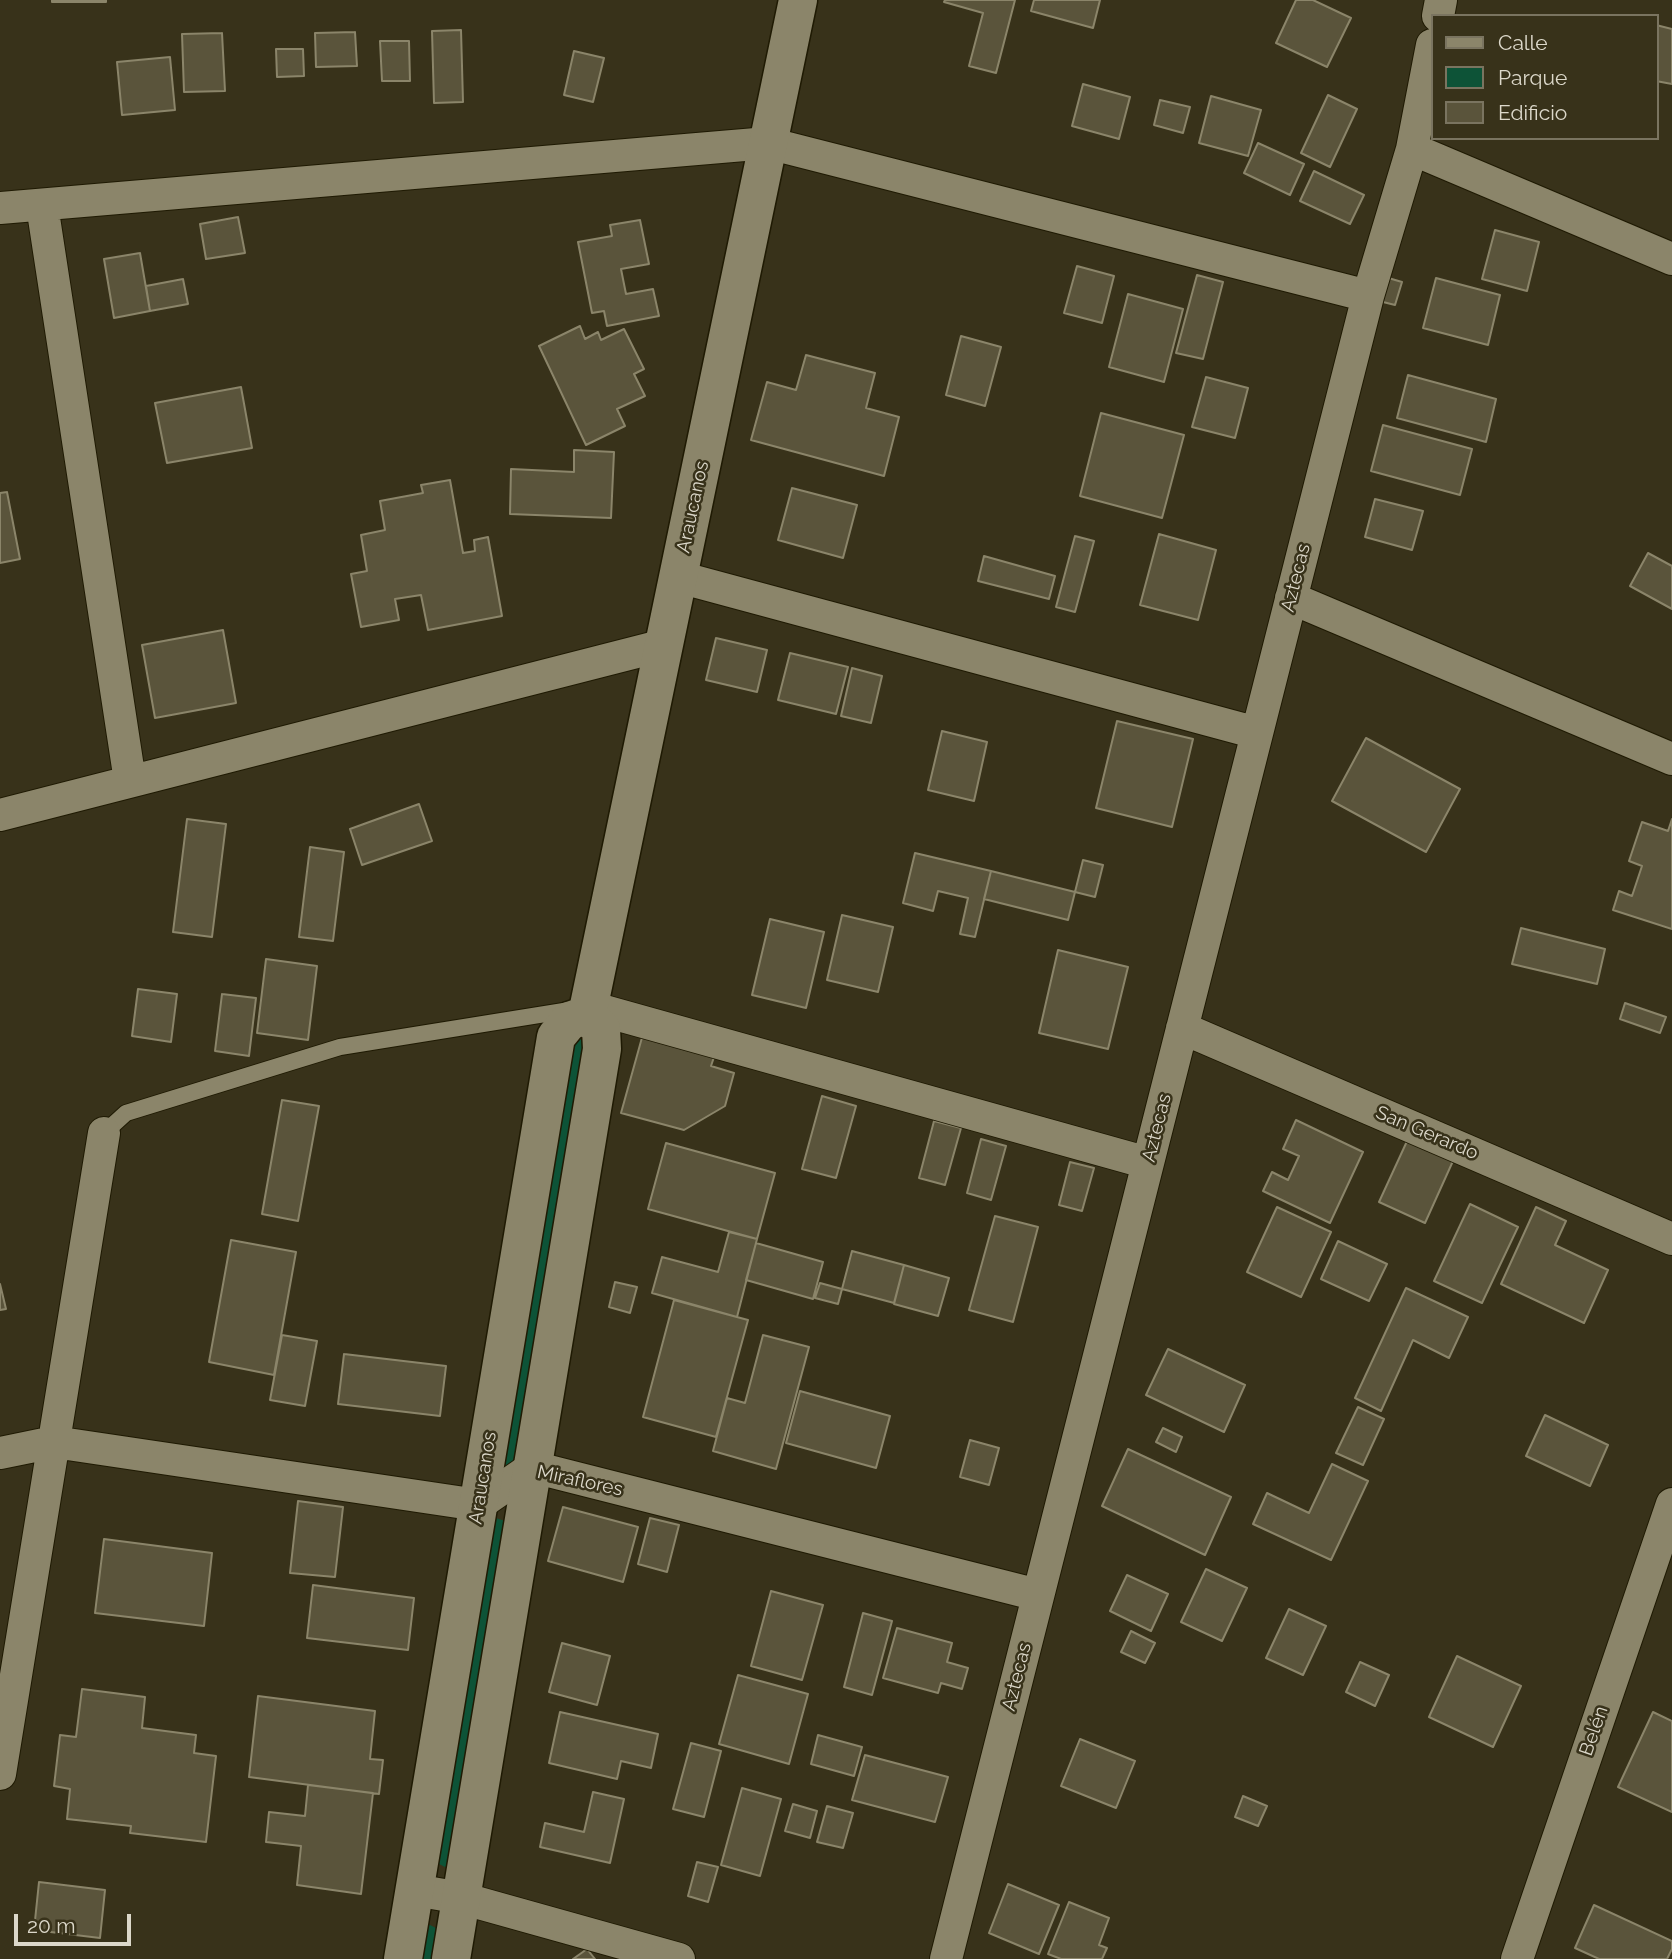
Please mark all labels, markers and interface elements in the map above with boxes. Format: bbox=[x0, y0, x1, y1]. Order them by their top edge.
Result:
legend bbox=[1430, 14, 1658, 140]
text: Calle bbox=[1498, 30, 1548, 55]
text: Parque bbox=[1498, 65, 1567, 90]
text: Edificio bbox=[1498, 100, 1567, 125]
street label: Araucanos bbox=[672, 459, 714, 555]
street label: Aztecas bbox=[1277, 542, 1315, 614]
street label: Aztecas bbox=[1138, 1092, 1176, 1164]
street label: San Gerardo bbox=[1372, 1101, 1482, 1165]
street label: Araucanos bbox=[464, 1430, 502, 1526]
street label: Miraflores bbox=[535, 1461, 625, 1501]
street label: Aztecas bbox=[998, 1641, 1036, 1713]
street label: Belén bbox=[1575, 1703, 1613, 1759]
scale bar bbox=[18, 1899, 135, 1943]
text: 20 m bbox=[27, 1913, 75, 1938]

